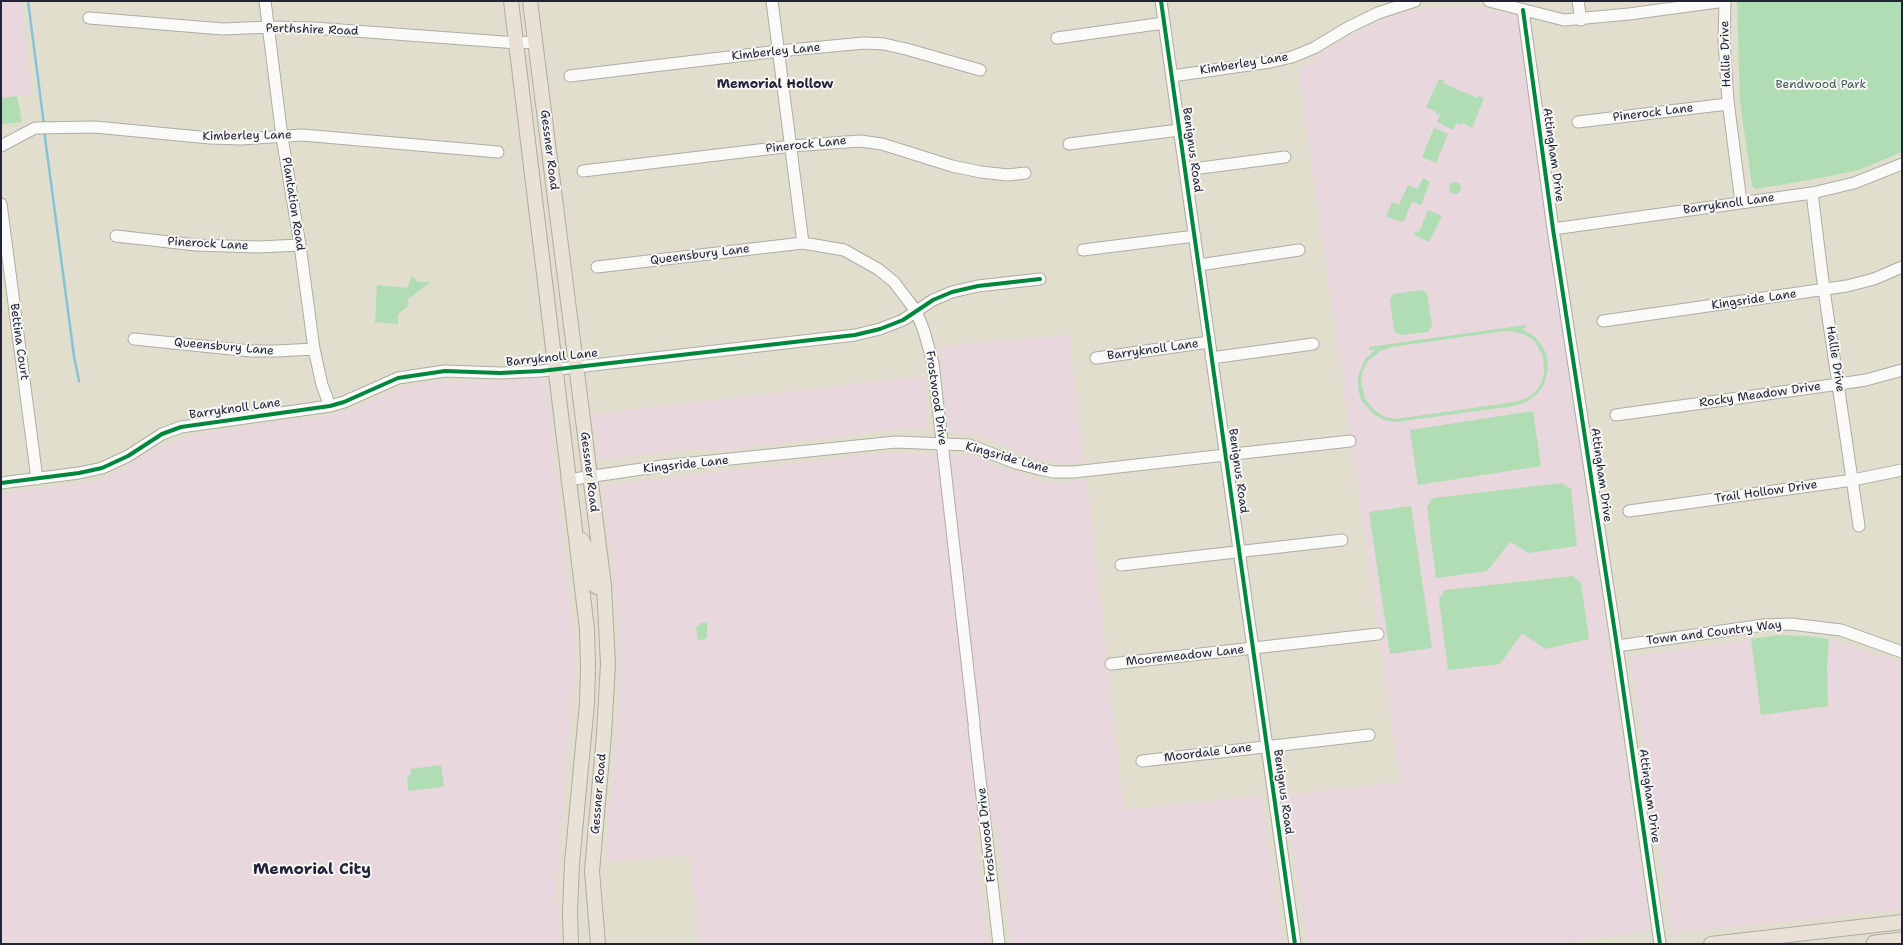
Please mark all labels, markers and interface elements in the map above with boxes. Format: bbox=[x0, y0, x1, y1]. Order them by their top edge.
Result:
street label: Hallie Drive bbox=[1718, 20, 1734, 88]
street label: Perthshire Road bbox=[265, 21, 359, 39]
street label: Kimberley Lane bbox=[731, 40, 821, 64]
street label: Kimberley Lane bbox=[1199, 50, 1289, 78]
district label: Memorial Hollow bbox=[717, 77, 833, 93]
park label: Bendwood Park bbox=[1776, 78, 1866, 92]
street label: Pinerock Lane bbox=[1612, 101, 1694, 125]
street label: Benignus Road bbox=[1179, 107, 1205, 193]
street label: Attingham Drive bbox=[1539, 107, 1567, 203]
street label: Gessner Road bbox=[537, 109, 561, 191]
street label: Kimberley Lane bbox=[202, 128, 292, 144]
street label: Pinerock Lane bbox=[765, 134, 847, 156]
street label: Plantation Road bbox=[278, 156, 308, 252]
street label: Barryknoll Lane bbox=[1682, 190, 1776, 218]
street label: Pinerock Lane bbox=[167, 235, 249, 253]
street label: Queensbury Lane bbox=[649, 242, 751, 268]
street label: Kingsride Lane bbox=[1710, 287, 1798, 313]
street label: Bettina Court bbox=[6, 303, 32, 381]
street label: Hallie Drive bbox=[1823, 325, 1847, 393]
street label: Queensbury Lane bbox=[173, 335, 275, 359]
street label: Barryknoll Lane bbox=[1106, 336, 1200, 364]
street label: Barryknoll Lane bbox=[505, 346, 599, 370]
street label: Frostwood Drive bbox=[922, 350, 950, 446]
street label: Rocky Meadow Drive bbox=[1698, 379, 1822, 411]
street label: Barryknoll Lane bbox=[188, 395, 282, 423]
street label: Attingham Drive bbox=[1587, 427, 1615, 523]
street label: Benignus Road bbox=[1225, 428, 1251, 514]
street label: Gessner Road bbox=[577, 431, 601, 513]
street label: Kingsride Lane bbox=[964, 439, 1050, 477]
street label: Kingsride Lane bbox=[643, 453, 729, 477]
street label: Trail Hollow Drive bbox=[1714, 478, 1818, 506]
street label: Town and Country Way bbox=[1645, 618, 1783, 648]
street label: Mooremeadow Lane bbox=[1125, 643, 1245, 669]
street label: Moordale Lane bbox=[1163, 740, 1253, 766]
street label: Attingham Drive bbox=[1635, 748, 1663, 844]
street label: Benignus Road bbox=[1270, 749, 1296, 835]
street label: Gessner Road bbox=[588, 753, 610, 835]
street label: Frostwood Drive bbox=[975, 787, 999, 883]
district label: Memorial City bbox=[253, 860, 371, 880]

